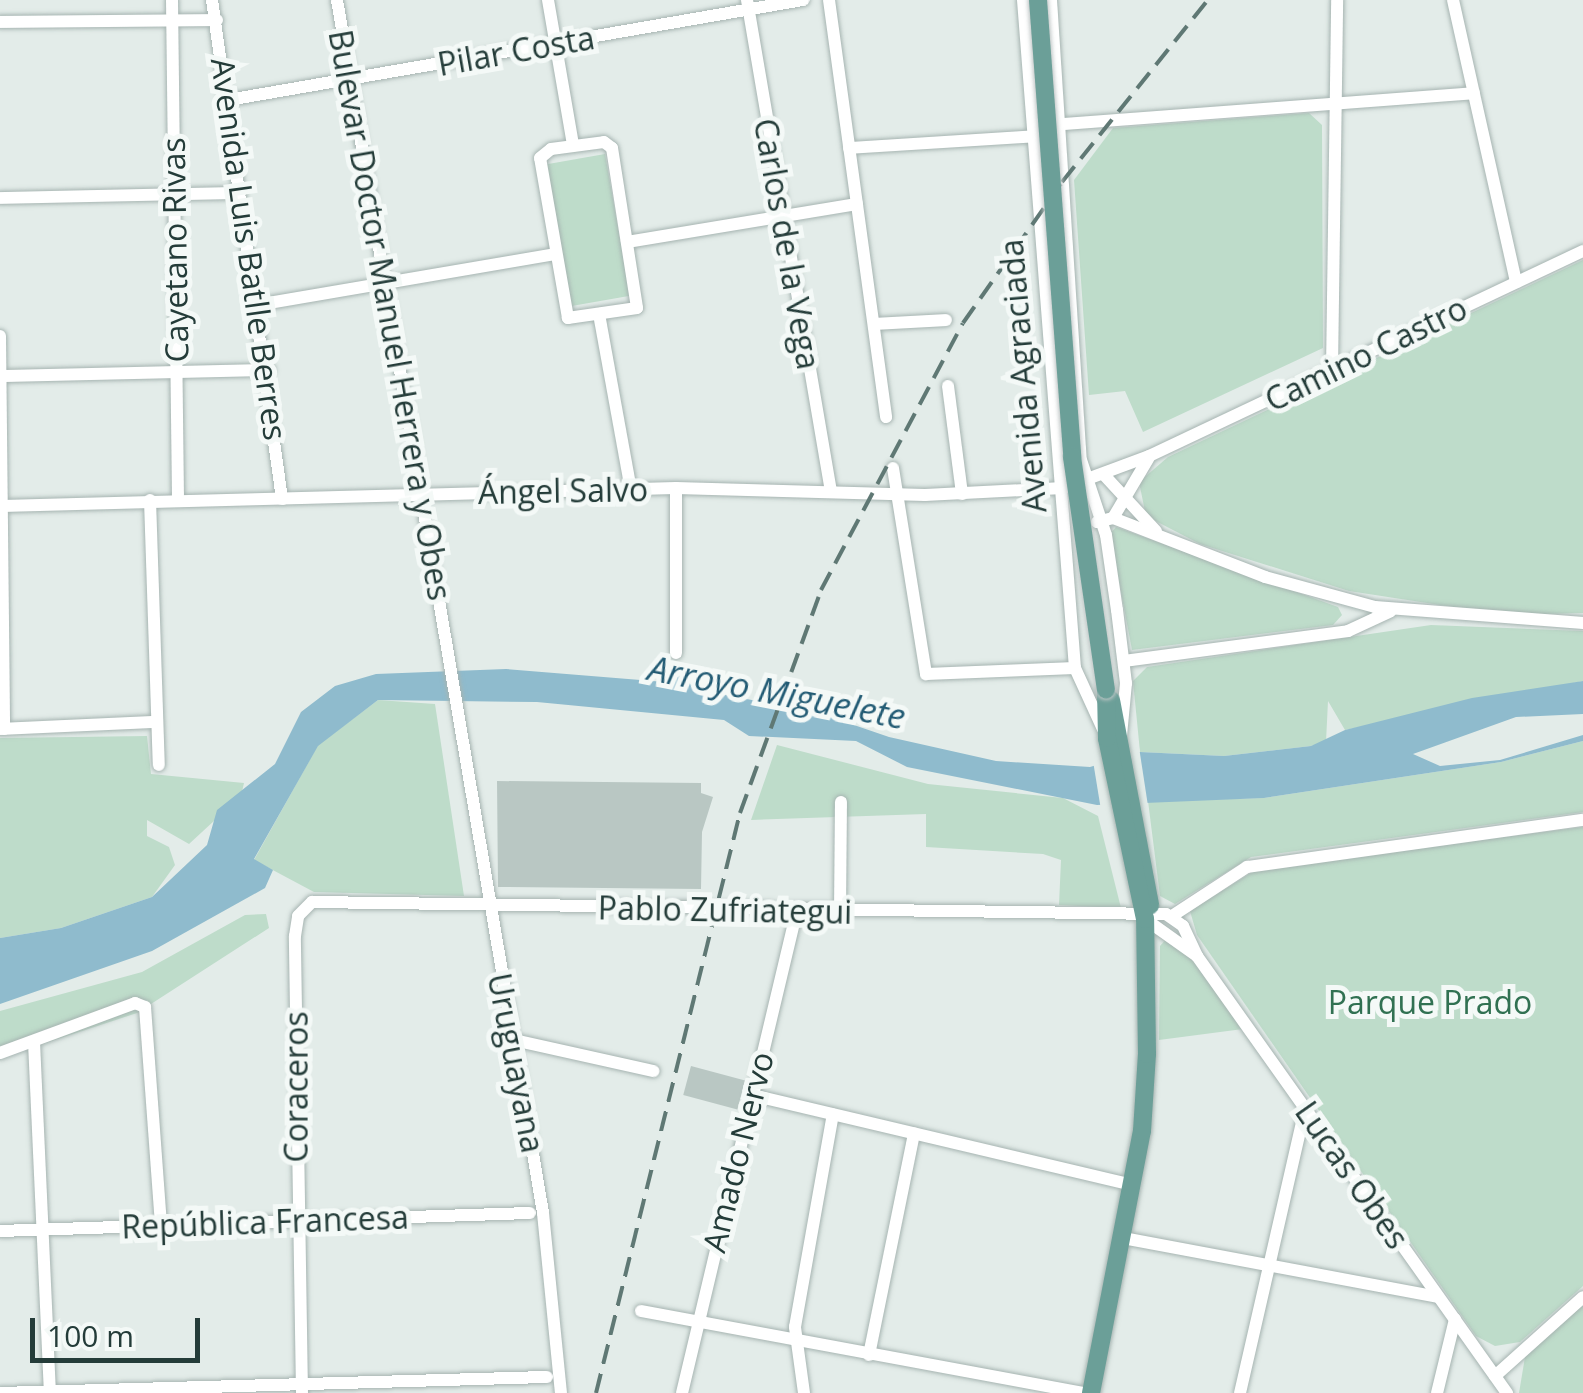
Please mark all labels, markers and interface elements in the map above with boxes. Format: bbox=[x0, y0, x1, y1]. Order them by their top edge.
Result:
street label: Pilar Costa bbox=[435, 18, 597, 84]
street label: Bulevar Doctor Manuel Herrera y Obes bbox=[321, 27, 459, 603]
street label: Avenida Luis Batlle Berres bbox=[203, 55, 295, 443]
street label: Carlos de la Vega bbox=[746, 116, 828, 372]
street label: Cayetano Rivas bbox=[154, 137, 196, 363]
street label: Avenida Agraciada bbox=[992, 238, 1054, 514]
street label: Camino Castro bbox=[1259, 289, 1473, 419]
street label: Ángel Salvo bbox=[478, 470, 648, 512]
water label: Arroyo Miguelete bbox=[645, 646, 909, 738]
street label: Pablo Zufriategui bbox=[598, 889, 852, 931]
street label: Uruguayana bbox=[480, 970, 552, 1156]
park label: Parque Prado bbox=[1328, 983, 1532, 1021]
street label: Coraceros bbox=[277, 1011, 315, 1163]
street label: Amado Nervo bbox=[695, 1048, 781, 1256]
street label: Lucas Obes bbox=[1287, 1094, 1417, 1256]
street label: República Francesa bbox=[121, 1198, 409, 1246]
scale bar bbox=[35, 1298, 205, 1360]
text: 100 m bbox=[47, 1315, 134, 1356]

